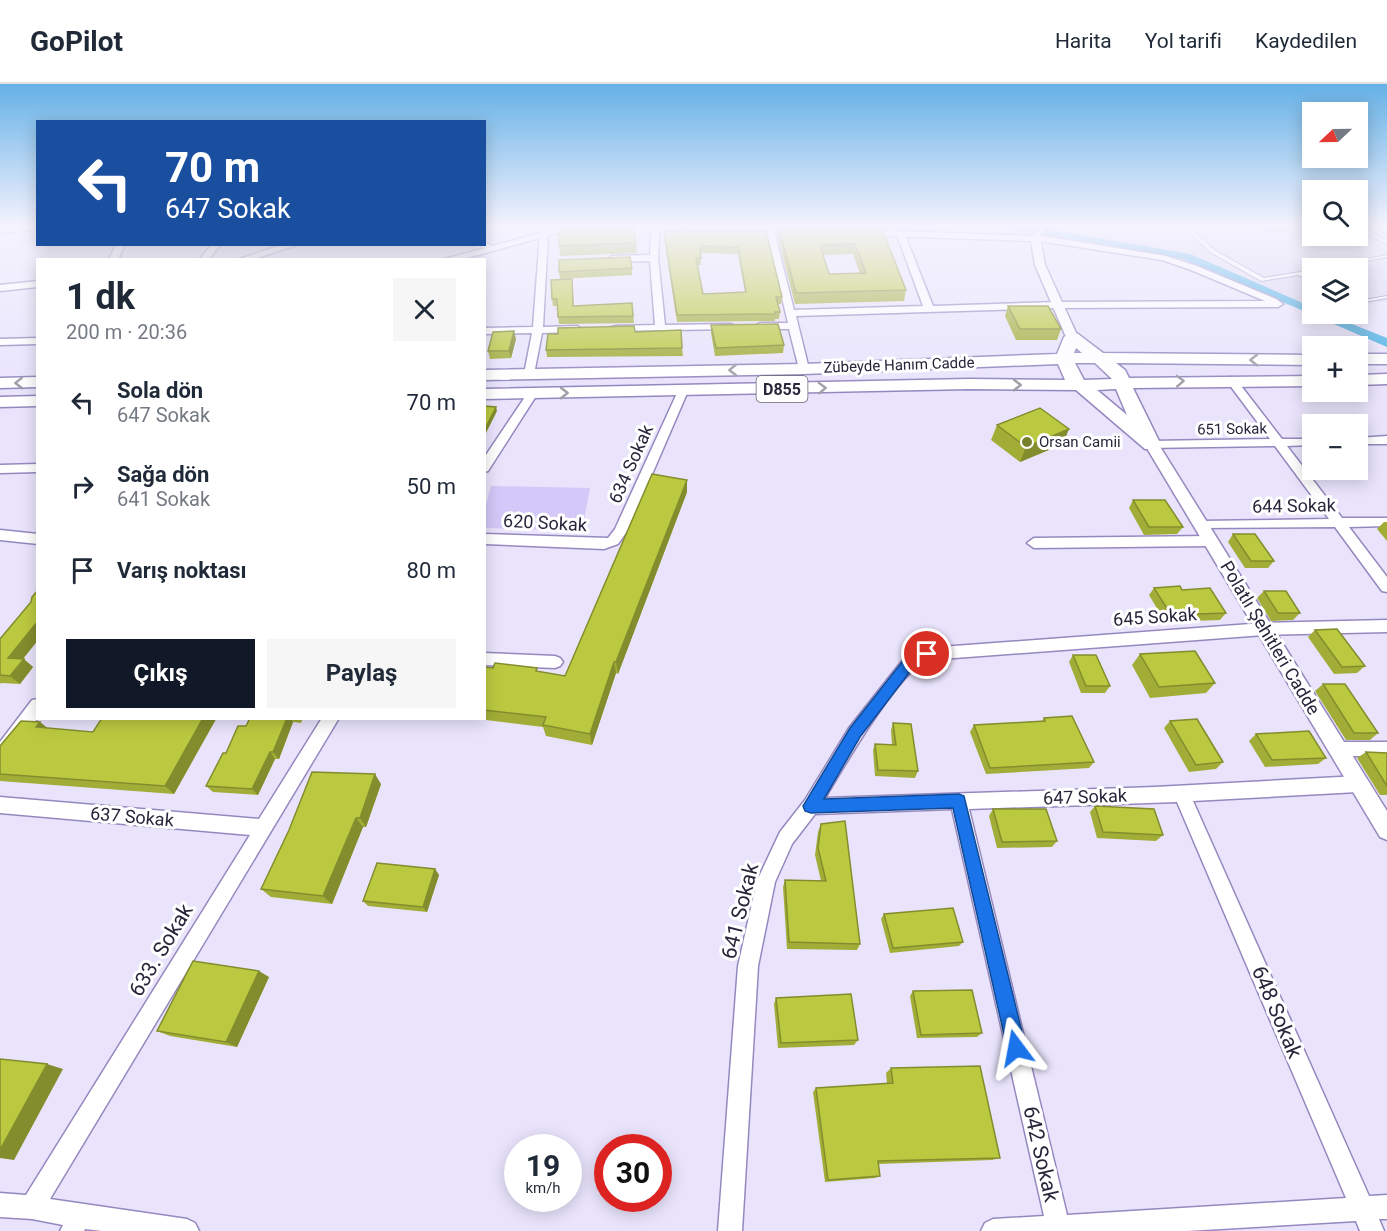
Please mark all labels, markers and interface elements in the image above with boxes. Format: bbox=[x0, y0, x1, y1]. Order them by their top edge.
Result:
text: GoPilot bbox=[30, 25, 123, 58]
text: Harita bbox=[1055, 29, 1112, 53]
text: Yol tarifi bbox=[1145, 29, 1222, 53]
text: Kaydedilen bbox=[1255, 29, 1357, 53]
north arrow bbox=[1302, 102, 1368, 168]
map controls bbox=[1302, 102, 1368, 480]
text: 70 m bbox=[165, 143, 260, 192]
icon: left bbox=[66, 144, 144, 222]
button: search bbox=[1302, 180, 1368, 246]
text: 647 Sokak bbox=[165, 193, 291, 225]
button: layers bbox=[1302, 258, 1368, 324]
text: 1 dk bbox=[66, 276, 135, 318]
button: close bbox=[393, 278, 456, 341]
text: 200 m · 20:36 bbox=[66, 320, 187, 344]
button: + bbox=[1302, 336, 1368, 402]
street label: Zübeyde Hanım Cadde bbox=[823, 353, 975, 377]
one-way arrow bbox=[1250, 354, 1259, 366]
one-way arrow bbox=[729, 364, 738, 377]
one-way arrow bbox=[1175, 375, 1184, 388]
one-way arrow bbox=[14, 376, 23, 389]
road number: D855 bbox=[756, 376, 808, 402]
text: Sola dön bbox=[117, 378, 203, 403]
one-way arrow bbox=[1012, 379, 1021, 391]
one-way arrow bbox=[817, 382, 826, 395]
icon: left bbox=[66, 386, 99, 419]
one-way arrow bbox=[559, 387, 568, 399]
text: 70 m bbox=[407, 390, 456, 415]
text: 647 Sokak bbox=[117, 403, 210, 427]
button: − bbox=[1302, 414, 1368, 480]
street label: 651 Sokak bbox=[1197, 419, 1267, 439]
street label: 634 Sokak bbox=[604, 420, 658, 506]
place label: Orsan Camii bbox=[1039, 433, 1121, 451]
marker: Orsan Camii bbox=[1020, 435, 1034, 449]
text: Sağa dön bbox=[117, 462, 209, 487]
icon: right bbox=[66, 470, 99, 503]
text: 50 m bbox=[407, 474, 456, 499]
text: 641 Sokak bbox=[117, 487, 210, 511]
street label: 644 Sokak bbox=[1252, 494, 1337, 517]
street label: 620 Sokak bbox=[503, 510, 588, 535]
icon: arrive bbox=[66, 554, 99, 587]
street label: Polatlı Şehitleri Cadde bbox=[1216, 557, 1325, 718]
text: Varış noktası bbox=[117, 558, 247, 583]
text: 80 m bbox=[407, 558, 456, 583]
street label: 645 Sokak bbox=[1112, 603, 1198, 630]
pin bbox=[901, 628, 952, 679]
icon: arrive bbox=[910, 637, 943, 670]
button: Çıkış bbox=[66, 639, 255, 708]
button: Paylaş bbox=[267, 639, 456, 708]
street label: 647 Sokak bbox=[1043, 785, 1128, 808]
street label: 637 Sokak bbox=[89, 802, 176, 831]
street label: 641 Sokak bbox=[717, 860, 764, 961]
street label: 633. Sokak bbox=[124, 899, 198, 1000]
street label: 648 Sokak bbox=[1247, 962, 1307, 1062]
position arrow bbox=[984, 1016, 1048, 1080]
street label: 642 Sokak bbox=[1018, 1104, 1064, 1205]
speed limit sign: 30 bbox=[594, 1134, 672, 1212]
text: 19 bbox=[526, 1148, 560, 1183]
text: km/h bbox=[525, 1179, 561, 1197]

